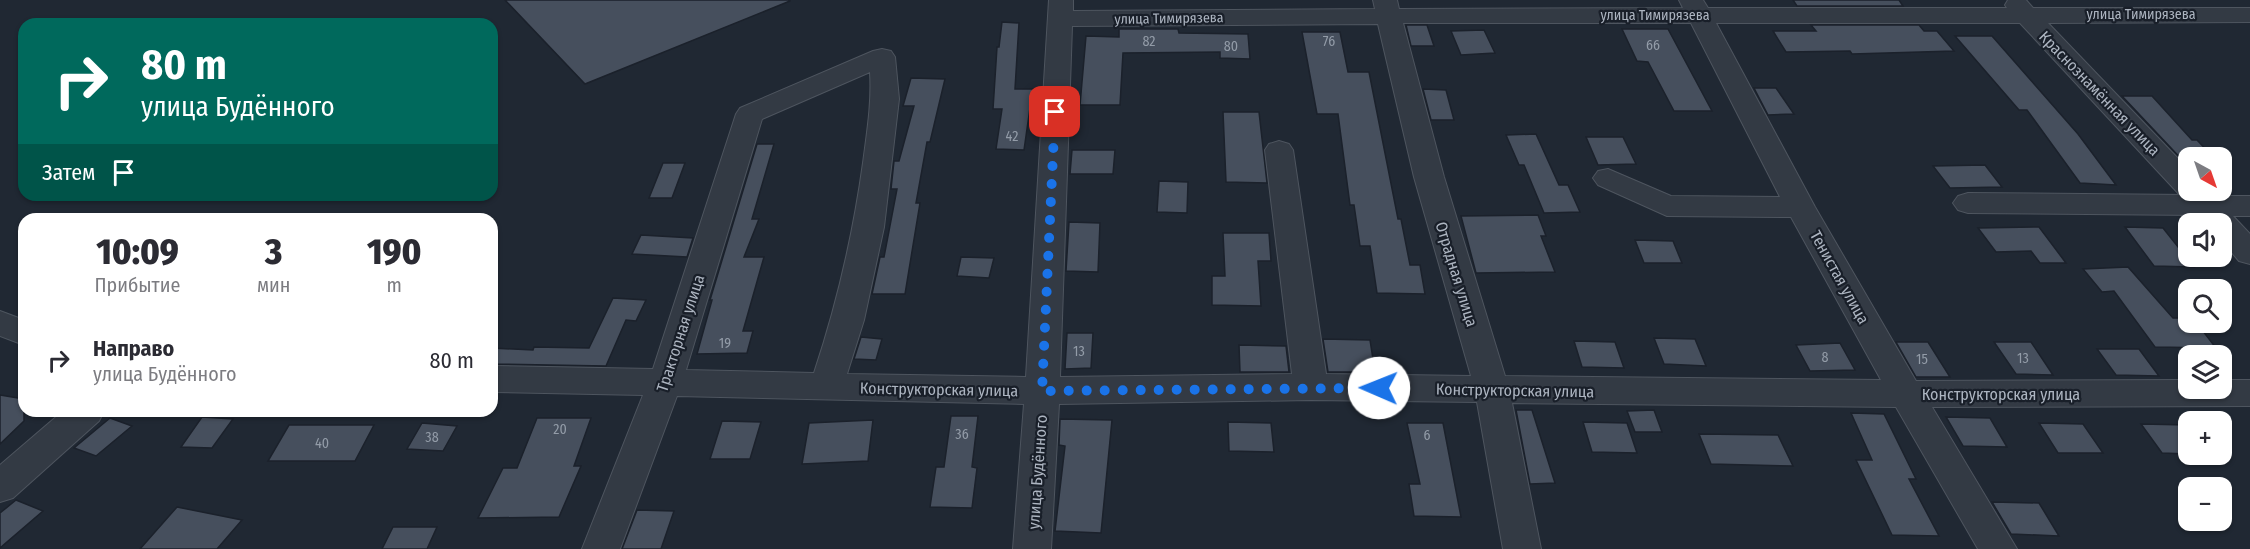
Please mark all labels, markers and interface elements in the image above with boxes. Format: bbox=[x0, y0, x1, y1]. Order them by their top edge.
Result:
street label: улица Тимирязева bbox=[2086, 6, 2196, 23]
street label: улица Тимирязева bbox=[1600, 7, 1710, 24]
street label: улица Тимирязева bbox=[1114, 9, 1224, 28]
street label: Краснознамённая улица bbox=[2035, 27, 2164, 160]
house number: 82 bbox=[1142, 33, 1156, 50]
house number: 76 bbox=[1323, 33, 1335, 50]
house number: 66 bbox=[1646, 37, 1660, 54]
house number: 80 bbox=[1224, 38, 1238, 55]
text: 80 m bbox=[141, 40, 227, 90]
icon: right bbox=[42, 42, 120, 120]
pin bbox=[1029, 86, 1080, 137]
text: улица Будённого bbox=[141, 91, 335, 123]
icon: arrive bbox=[1038, 95, 1071, 128]
house number: 42 bbox=[1006, 128, 1018, 145]
north arrow bbox=[2178, 147, 2232, 201]
map controls bbox=[2178, 147, 2232, 531]
icon: arrive bbox=[107, 156, 140, 189]
text: Затем bbox=[42, 159, 95, 186]
button: sound bbox=[2178, 213, 2232, 267]
street label: Отрадная улица bbox=[1432, 219, 1482, 329]
street label: Тенистая улица bbox=[1806, 227, 1873, 327]
text: 10:09 bbox=[96, 230, 179, 274]
text: 3 bbox=[265, 230, 282, 274]
text: 190 bbox=[367, 230, 421, 274]
street label: Тракторная улица bbox=[653, 272, 708, 394]
text: Прибытие bbox=[95, 273, 180, 297]
text: мин bbox=[257, 273, 290, 297]
text: m bbox=[387, 273, 402, 297]
button: search bbox=[2178, 279, 2232, 333]
text: Направо bbox=[93, 335, 174, 362]
house number: 19 bbox=[719, 335, 731, 352]
house number: 13 bbox=[1073, 343, 1085, 360]
icon: right bbox=[42, 344, 75, 377]
button: layers bbox=[2178, 345, 2232, 399]
text: 80 m bbox=[429, 347, 474, 374]
house number: 8 bbox=[1822, 349, 1829, 366]
house number: 13 bbox=[2017, 350, 2029, 367]
house number: 15 bbox=[1916, 351, 1928, 368]
position arrow bbox=[1347, 356, 1411, 420]
text: улица Будённого bbox=[93, 362, 236, 386]
street label: Конструкторская улица bbox=[860, 379, 1019, 400]
street label: Конструкторская улица bbox=[1436, 380, 1595, 401]
street label: Конструкторская улица bbox=[1922, 385, 2080, 404]
button: + bbox=[2178, 411, 2232, 465]
street label: улица Будённого bbox=[1024, 414, 1051, 530]
house number: 20 bbox=[553, 421, 567, 438]
house number: 36 bbox=[955, 426, 969, 443]
house number: 6 bbox=[1424, 427, 1431, 444]
house number: 38 bbox=[425, 429, 439, 446]
house number: 40 bbox=[315, 435, 329, 452]
button: − bbox=[2178, 477, 2232, 531]

